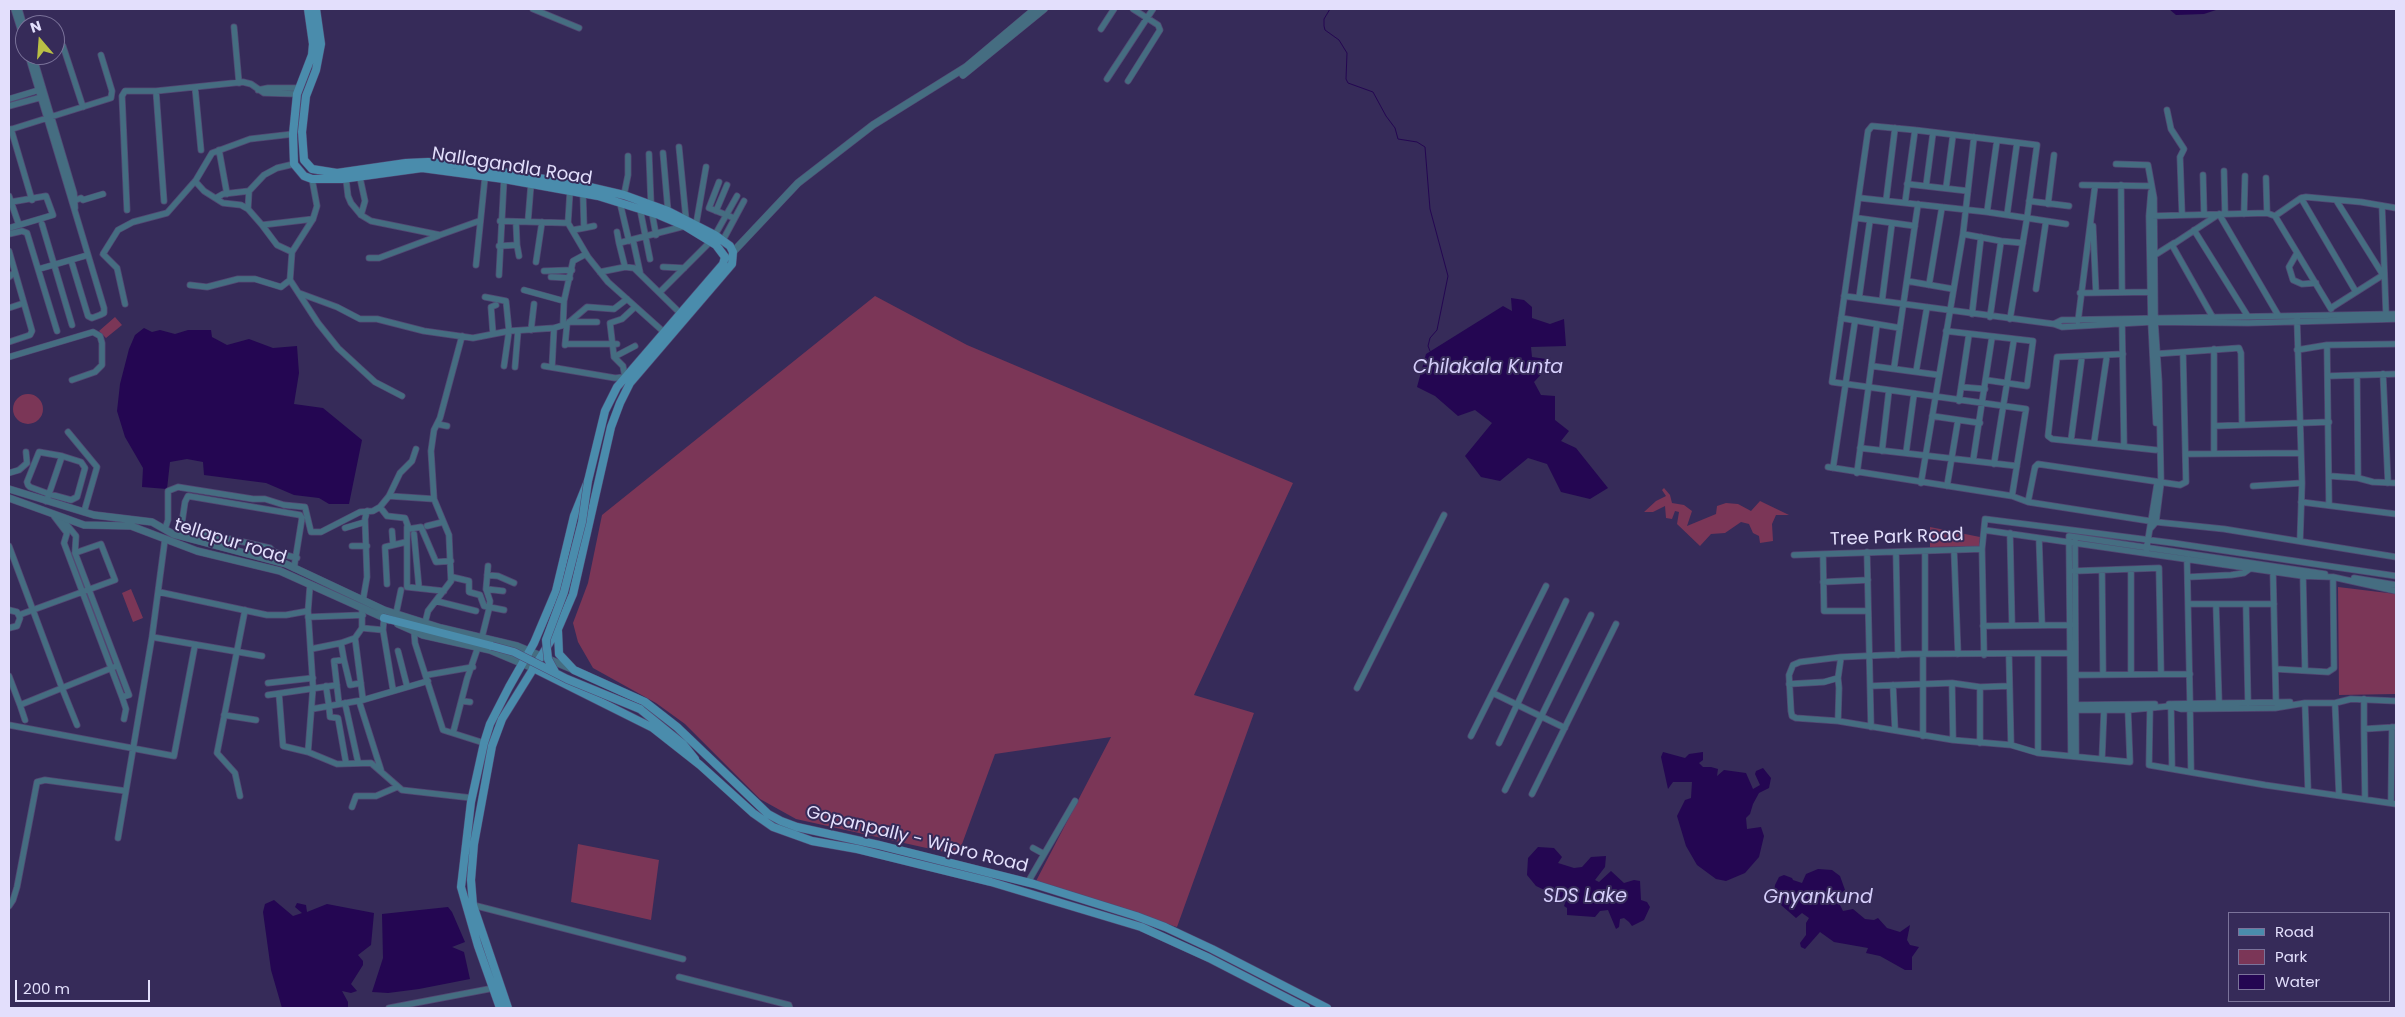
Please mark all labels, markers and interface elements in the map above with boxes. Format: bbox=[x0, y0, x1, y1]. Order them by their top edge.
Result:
north arrow bbox=[15, 15, 65, 65]
text: N bbox=[28, 16, 44, 38]
street label: Nallagandla Road bbox=[430, 144, 594, 190]
water label: Chilakala Kunta bbox=[1413, 357, 1563, 379]
street label: tellapur road bbox=[171, 515, 289, 569]
street label: Tree Park Road bbox=[1830, 525, 1964, 551]
street label: Gopanpally - Wipro Road bbox=[804, 802, 1030, 878]
water label: SDS Lake bbox=[1543, 886, 1627, 908]
water label: Gnyankund bbox=[1763, 887, 1873, 909]
legend bbox=[2228, 912, 2390, 1002]
text: Road bbox=[2275, 921, 2314, 942]
text: Park bbox=[2275, 946, 2307, 967]
scale bar bbox=[18, 970, 152, 1002]
text: Water bbox=[2275, 971, 2320, 992]
text: 200 m bbox=[23, 978, 70, 999]

